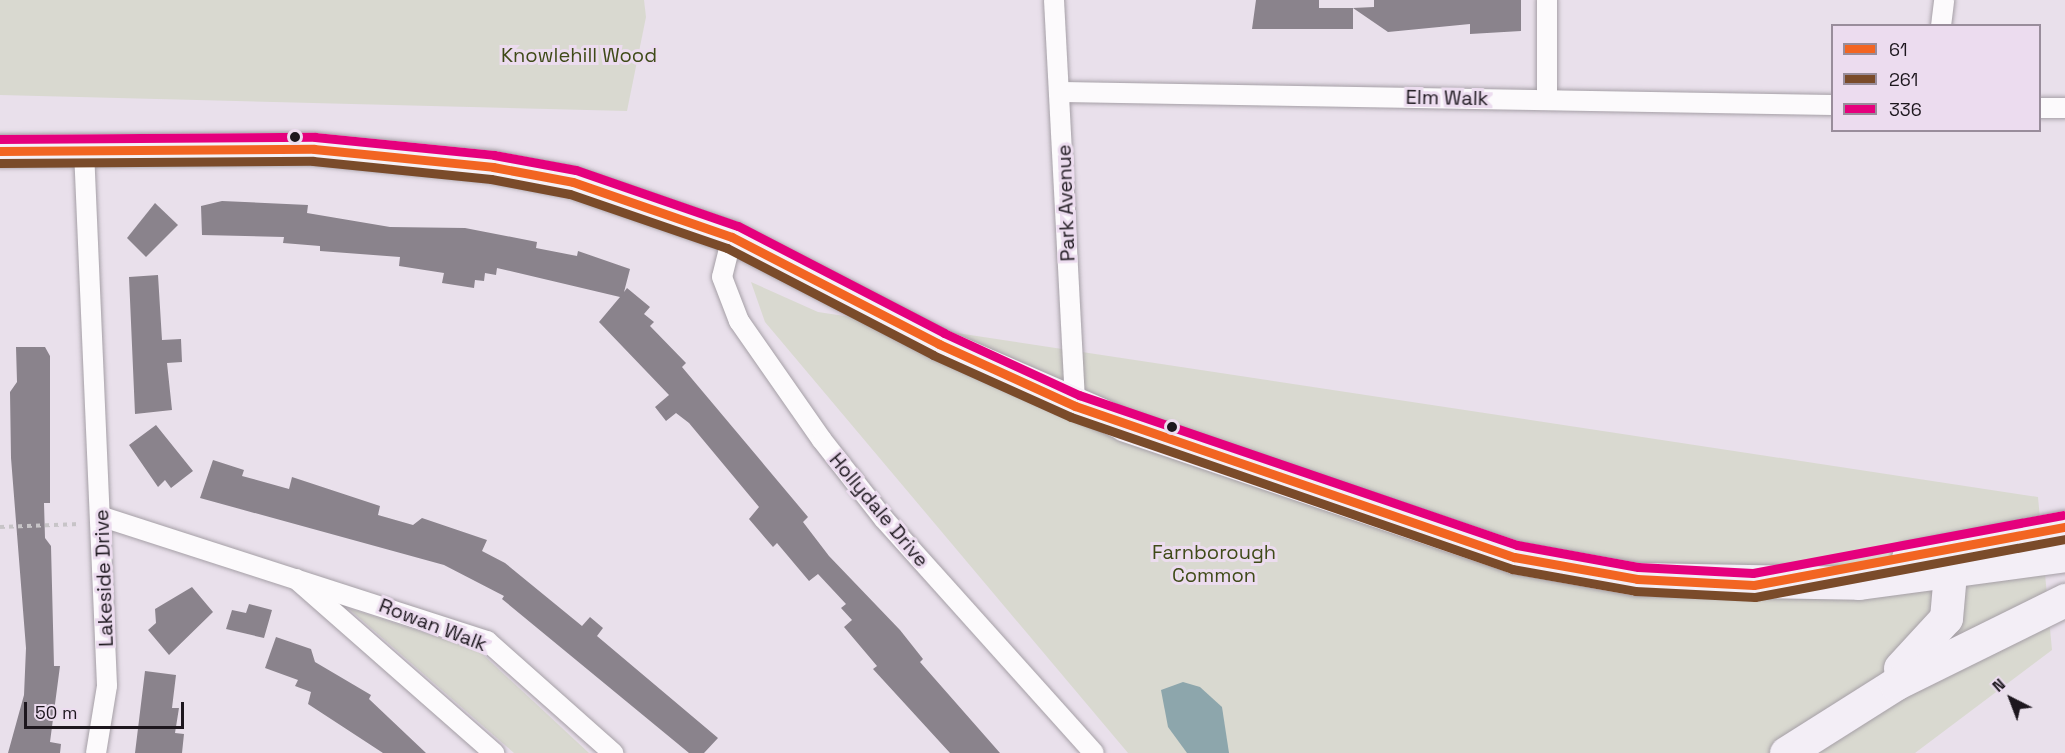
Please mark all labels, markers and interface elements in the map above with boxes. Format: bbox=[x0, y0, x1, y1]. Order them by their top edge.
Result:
legend bbox=[1831, 24, 2041, 132]
text: 61 bbox=[1889, 38, 1908, 61]
park label: Knowlehill Wood bbox=[501, 43, 657, 67]
text: 261 bbox=[1889, 68, 1918, 91]
street label: Elm Walk bbox=[1405, 85, 1489, 111]
text: 336 bbox=[1889, 98, 1922, 121]
unlabelled marker bbox=[289, 131, 301, 143]
street label: Park Avenue bbox=[1052, 144, 1080, 262]
unlabelled marker bbox=[1166, 421, 1178, 433]
street label: Hollydale Drive bbox=[824, 448, 934, 572]
street label: Lakeside Drive bbox=[90, 509, 118, 647]
park label: Farnborough Common bbox=[1152, 540, 1276, 587]
street label: Rowan Walk bbox=[375, 593, 491, 657]
north arrow bbox=[1981, 669, 2041, 729]
text: N bbox=[1988, 674, 2010, 697]
scale bar bbox=[27, 690, 188, 728]
text: 50 m bbox=[35, 701, 77, 724]

